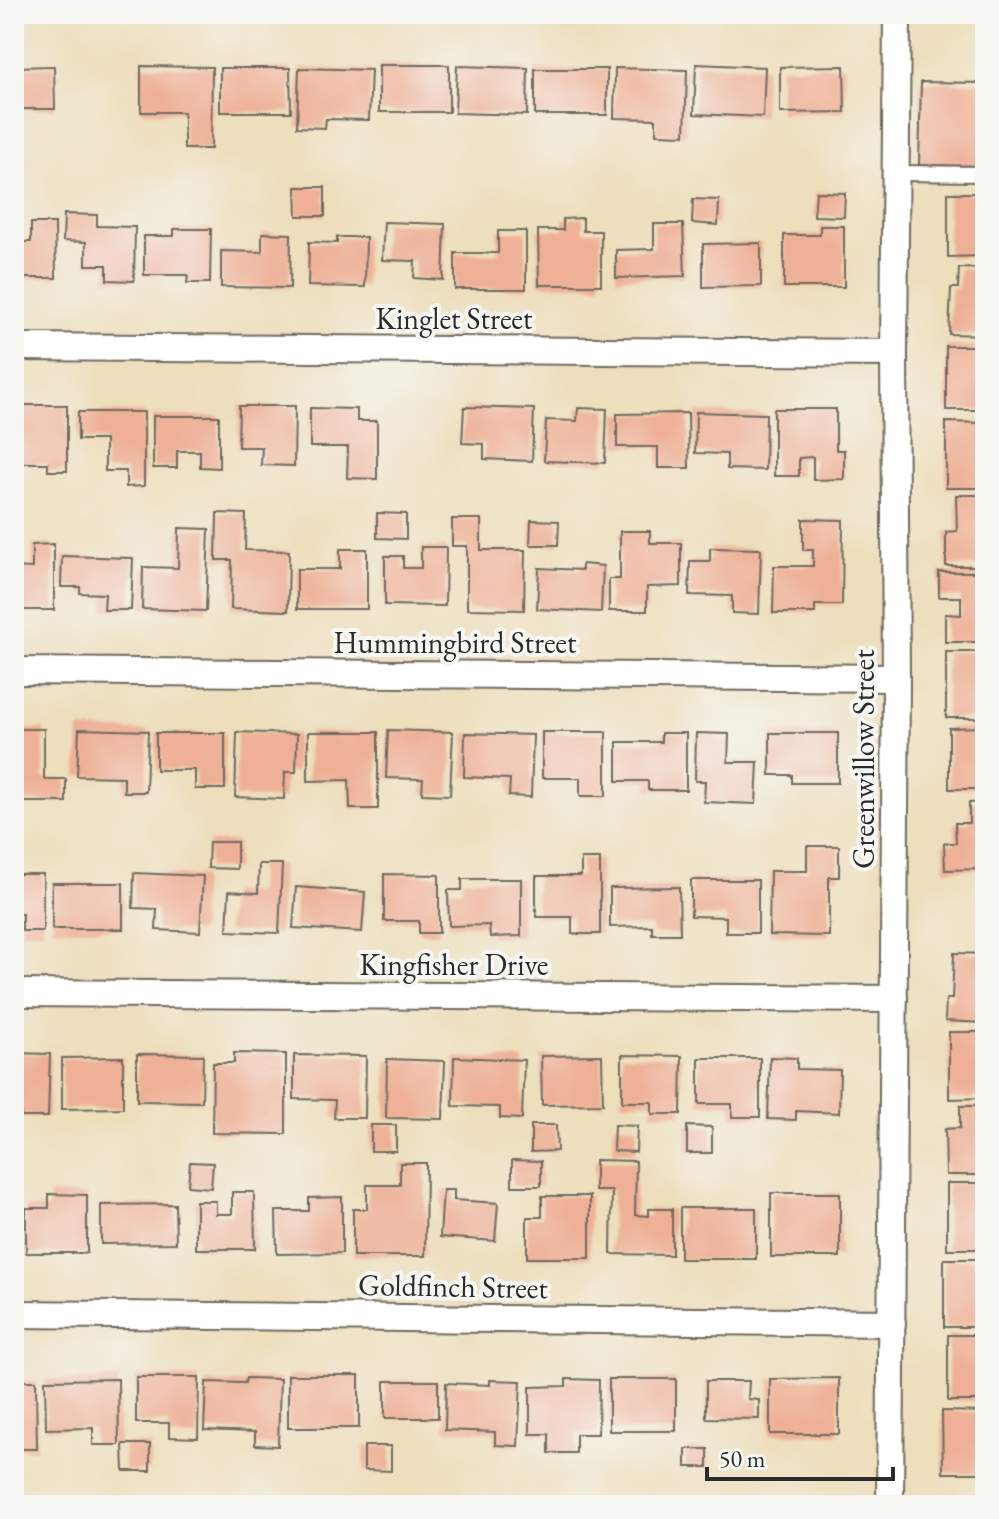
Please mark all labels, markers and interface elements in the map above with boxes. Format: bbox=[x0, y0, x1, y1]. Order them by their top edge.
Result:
street label: Kinglet Street bbox=[376, 299, 533, 338]
street label: Hummingbird Street bbox=[334, 623, 577, 662]
street label: Greenwillow Street bbox=[844, 649, 883, 869]
street label: Kingfisher Drive bbox=[359, 945, 549, 984]
street label: Goldfinch Street bbox=[358, 1265, 549, 1307]
scale bar bbox=[707, 1431, 893, 1481]
text: 50 m bbox=[719, 1443, 766, 1474]

